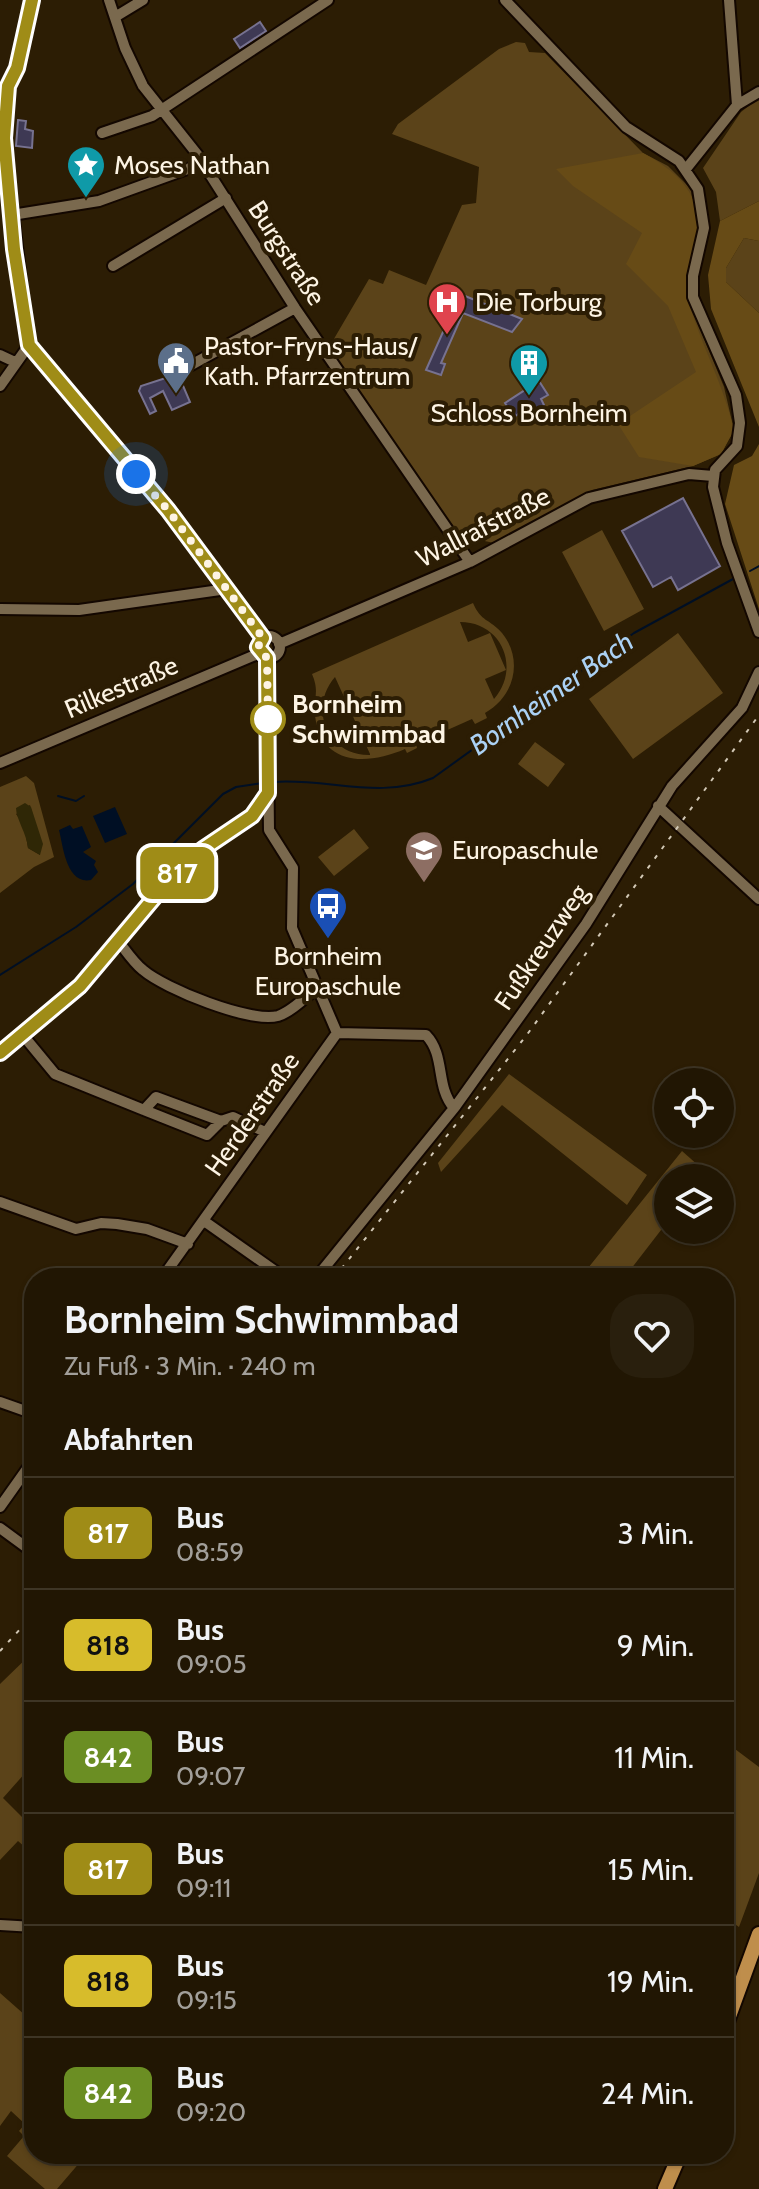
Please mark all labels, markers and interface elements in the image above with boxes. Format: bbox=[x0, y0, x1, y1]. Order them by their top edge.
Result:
place icon: Moses Nathan bbox=[65, 144, 107, 199]
place label: Moses Nathan bbox=[114, 149, 270, 181]
street label: Burgstraße bbox=[241, 195, 333, 311]
hospital icon: Die Torburg bbox=[426, 281, 468, 336]
place label: Die Torburg bbox=[475, 286, 603, 318]
place label: Pastor-Fryns-Haus/ Kath. Pfarrzentrum bbox=[204, 330, 418, 392]
public building icon: Pastor-Fryns-Haus/ Kath. Pfarrzentrum bbox=[155, 340, 197, 395]
building icon: Schloss Bornheim bbox=[508, 342, 550, 397]
place label: Schloss Bornheim bbox=[430, 397, 628, 429]
your location bbox=[116, 454, 156, 494]
street label: Wallrafstraße bbox=[411, 480, 555, 574]
water label: Bornheimer Bach bbox=[462, 624, 640, 762]
street label: Rilkestraße bbox=[60, 649, 182, 725]
place label: Bornheim Schwimmbad bbox=[292, 688, 446, 750]
marker: Bornheim Schwimmbad bbox=[251, 702, 285, 736]
school or university icon: Europaschule bbox=[403, 829, 445, 884]
place label: Europaschule bbox=[452, 834, 598, 866]
line badge: 817 bbox=[131, 847, 223, 899]
text: 817 bbox=[156, 856, 198, 890]
street label: Fußkreuzweg bbox=[487, 877, 595, 1016]
bus stop icon: Bornheim Europaschule bbox=[307, 885, 349, 940]
place label: Bornheim Europaschule bbox=[255, 940, 401, 1002]
street label: Herderstraße bbox=[198, 1046, 306, 1182]
map controls bbox=[654, 1068, 734, 1244]
button: locate bbox=[654, 1068, 734, 1148]
button: layers bbox=[654, 1164, 734, 1244]
button: heart bbox=[610, 1294, 694, 1378]
text: Bornheim Schwimmbad bbox=[64, 1296, 459, 1343]
text: Zu Fuß · 3 Min. · 240 m bbox=[64, 1350, 316, 1382]
text: Abfahrten bbox=[64, 1421, 194, 1458]
text: Bus bbox=[176, 1499, 224, 1536]
text: 3 Min. bbox=[618, 1515, 694, 1552]
text: 817 bbox=[87, 1516, 129, 1550]
text: 08:59 bbox=[176, 1536, 244, 1568]
text: Bus bbox=[176, 1611, 224, 1648]
text: 9 Min. bbox=[617, 1627, 694, 1664]
text: 818 bbox=[86, 1628, 130, 1662]
text: 09:05 bbox=[176, 1648, 247, 1680]
text: Bus bbox=[176, 1723, 224, 1760]
text: 11 Min. bbox=[614, 1739, 694, 1776]
text: 842 bbox=[83, 1740, 133, 1774]
text: 09:07 bbox=[176, 1760, 245, 1792]
text: Bus bbox=[176, 1835, 224, 1872]
text: 15 Min. bbox=[608, 1851, 694, 1888]
text: 817 bbox=[87, 1852, 129, 1886]
text: 09:11 bbox=[176, 1872, 231, 1904]
text: Bus bbox=[176, 1947, 224, 1984]
text: 19 Min. bbox=[607, 1963, 694, 2000]
text: 818 bbox=[86, 1964, 130, 1998]
text: 09:15 bbox=[176, 1984, 237, 2016]
text: Bus bbox=[176, 2059, 224, 2096]
text: 24 Min. bbox=[601, 2075, 694, 2112]
text: 842 bbox=[83, 2076, 133, 2110]
text: 09:20 bbox=[176, 2096, 246, 2128]

